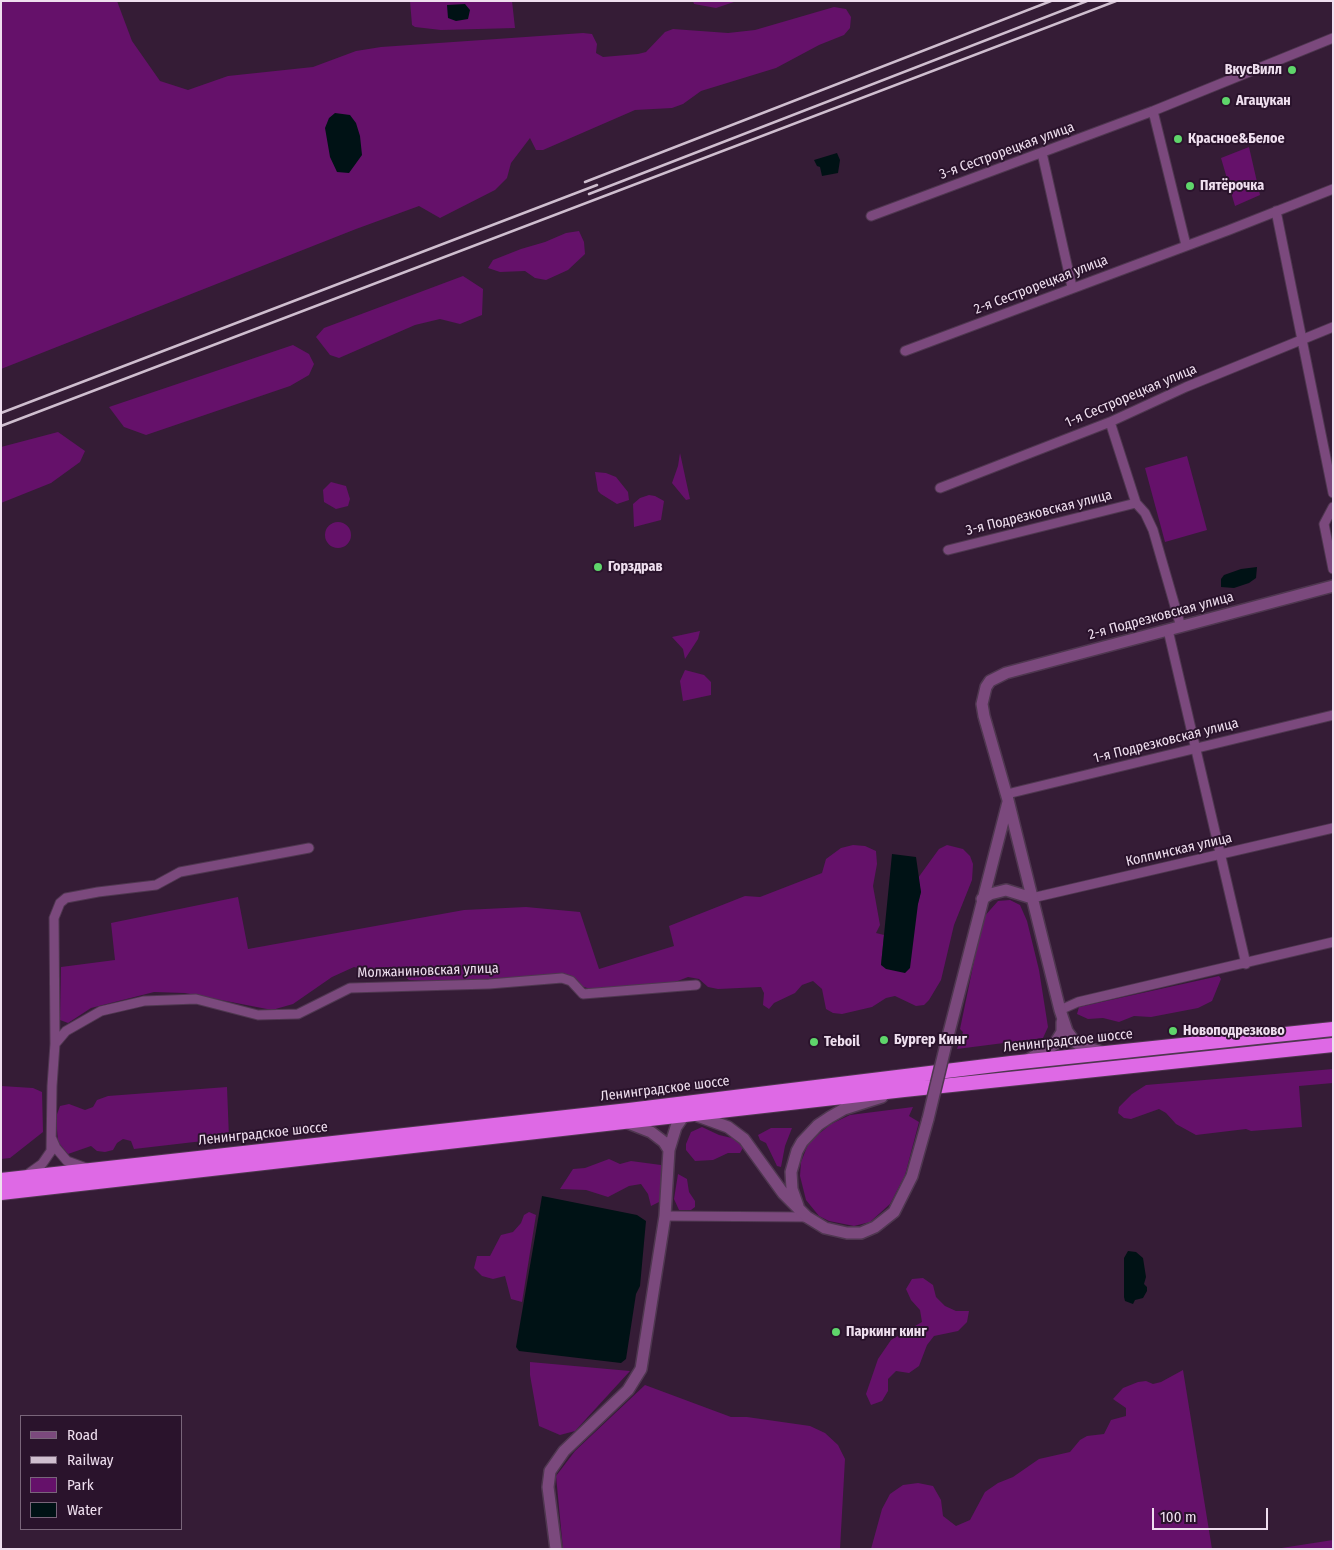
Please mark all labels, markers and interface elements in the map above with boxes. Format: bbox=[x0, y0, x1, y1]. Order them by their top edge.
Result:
place label: ВкусВилл bbox=[1225, 62, 1282, 78]
marker: ВкусВилл bbox=[1286, 64, 1298, 76]
place label: Агацукан bbox=[1236, 93, 1291, 109]
marker: Агацукан bbox=[1220, 95, 1232, 107]
street label: 3-я Сестрорецкая улица bbox=[937, 119, 1077, 183]
place label: Красное&Белое bbox=[1188, 131, 1285, 147]
marker: Красное&Белое bbox=[1172, 133, 1184, 145]
place label: Пятёрочка bbox=[1200, 178, 1264, 194]
marker: Пятёрочка bbox=[1184, 180, 1196, 192]
street label: 2-я Сестрорецкая улица bbox=[972, 252, 1110, 318]
street label: 1-я Сестрорецкая улица bbox=[1063, 361, 1199, 431]
street label: 3-я Подрезковская улица bbox=[964, 487, 1114, 539]
place label: Горздрав bbox=[608, 559, 663, 575]
marker: Горздрав bbox=[592, 561, 604, 573]
street label: 2-я Подрезковская улица bbox=[1087, 589, 1235, 643]
street label: 1-я Подрезковская улица bbox=[1092, 715, 1240, 767]
street label: Колпинская улица bbox=[1124, 830, 1234, 870]
street label: Молжаниновская улица bbox=[357, 960, 499, 982]
place label: Новоподрезково bbox=[1183, 1023, 1285, 1039]
marker: Новоподрезково bbox=[1167, 1025, 1179, 1037]
street label: Ленинградское шоссе bbox=[1002, 1026, 1134, 1056]
place label: Бургер Кинг bbox=[894, 1032, 967, 1048]
place label: Teboil bbox=[824, 1034, 860, 1050]
marker: Бургер Кинг bbox=[878, 1034, 890, 1046]
marker: Teboil bbox=[808, 1036, 820, 1048]
street label: Ленинградское шоссе bbox=[599, 1073, 731, 1105]
street label: Ленинградское шоссе bbox=[197, 1119, 329, 1149]
place label: Паркинг кинг bbox=[846, 1324, 927, 1340]
marker: Паркинг кинг bbox=[830, 1326, 842, 1338]
legend bbox=[20, 1415, 182, 1530]
text: Road bbox=[67, 1426, 98, 1444]
text: Railway bbox=[67, 1451, 114, 1469]
text: Park bbox=[67, 1476, 94, 1494]
scale bar bbox=[1154, 1498, 1270, 1530]
text: Water bbox=[67, 1501, 102, 1519]
text: 100 m bbox=[1160, 1508, 1197, 1526]

